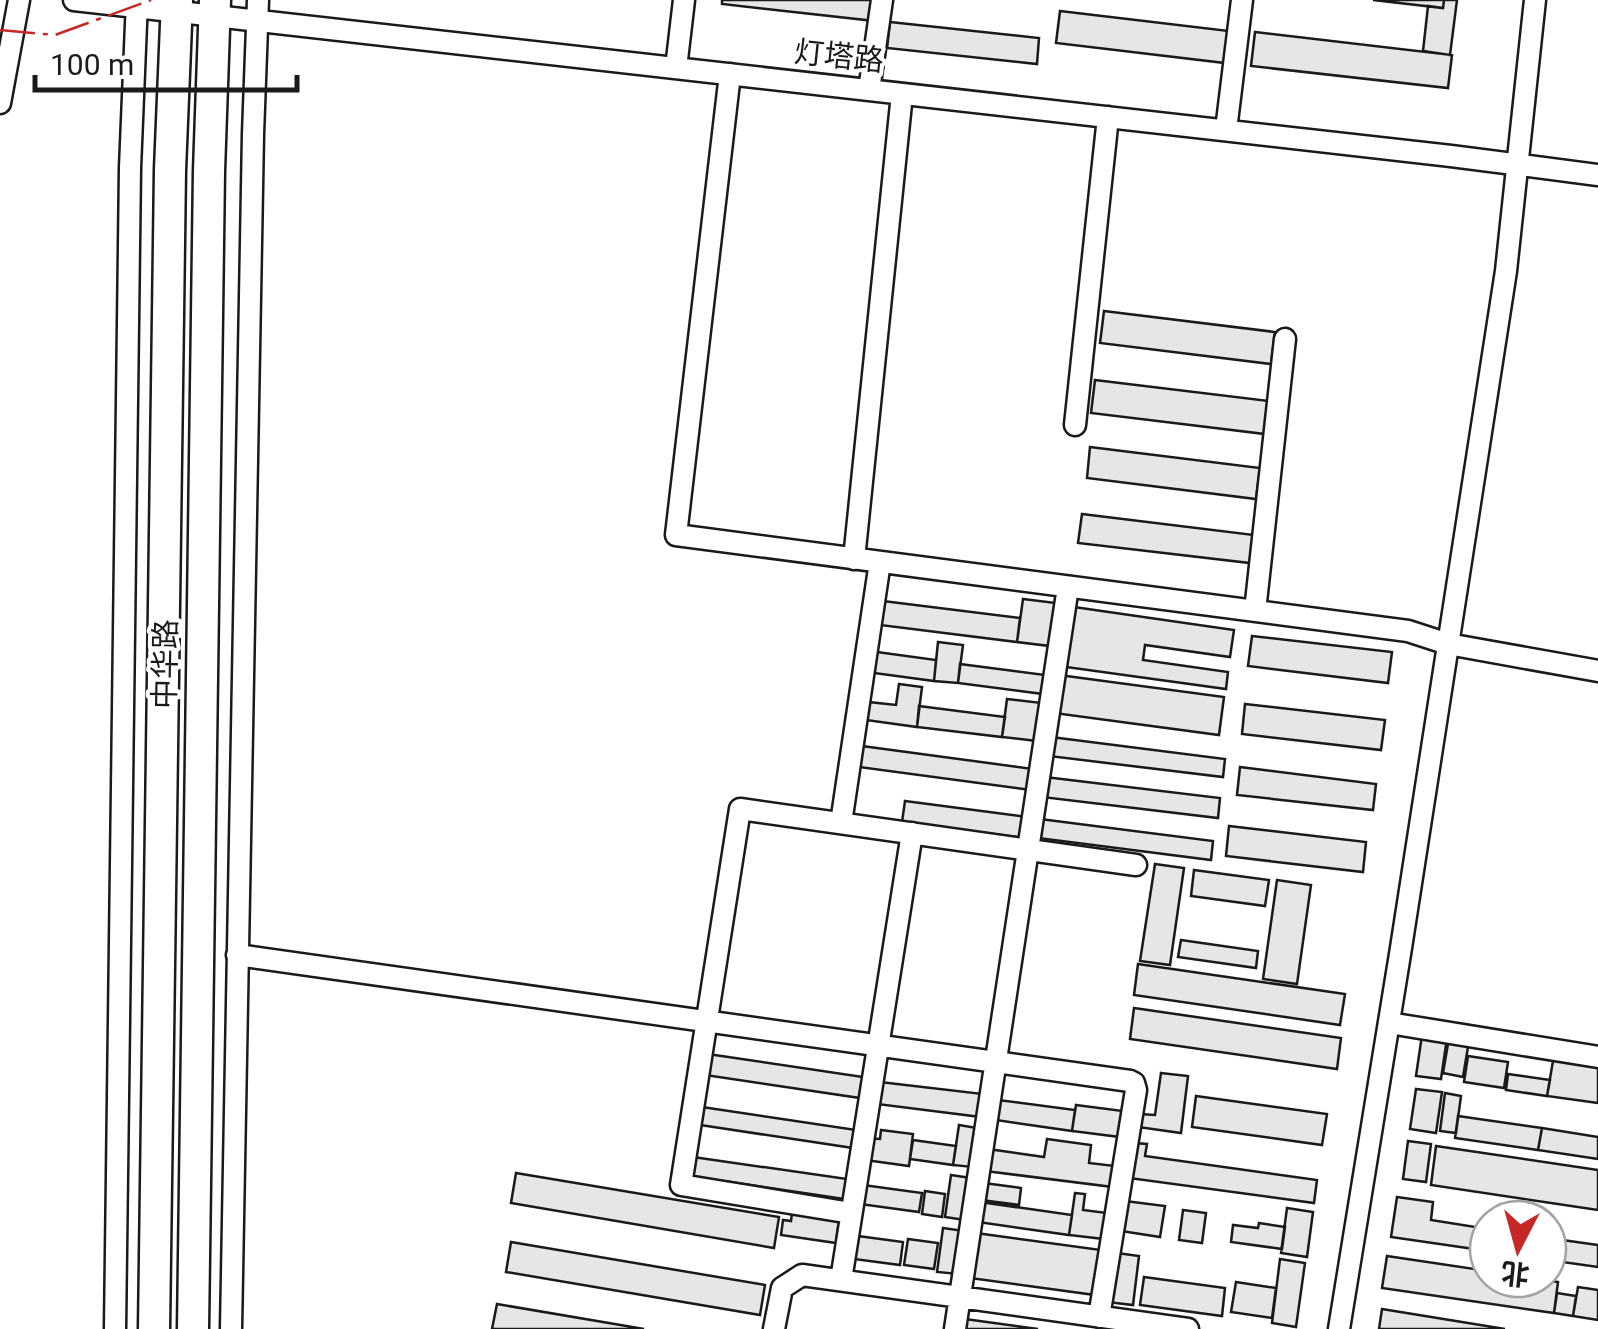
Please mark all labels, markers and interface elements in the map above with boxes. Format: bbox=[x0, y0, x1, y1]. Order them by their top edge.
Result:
scale bar bbox=[35, 30, 298, 92]
street label: 灯塔路 bbox=[792, 34, 886, 78]
text: 100 m bbox=[50, 47, 134, 82]
street label: 中华路 bbox=[147, 619, 183, 709]
north arrow bbox=[1468, 1199, 1568, 1299]
text: 北 bbox=[1500, 1255, 1531, 1291]

